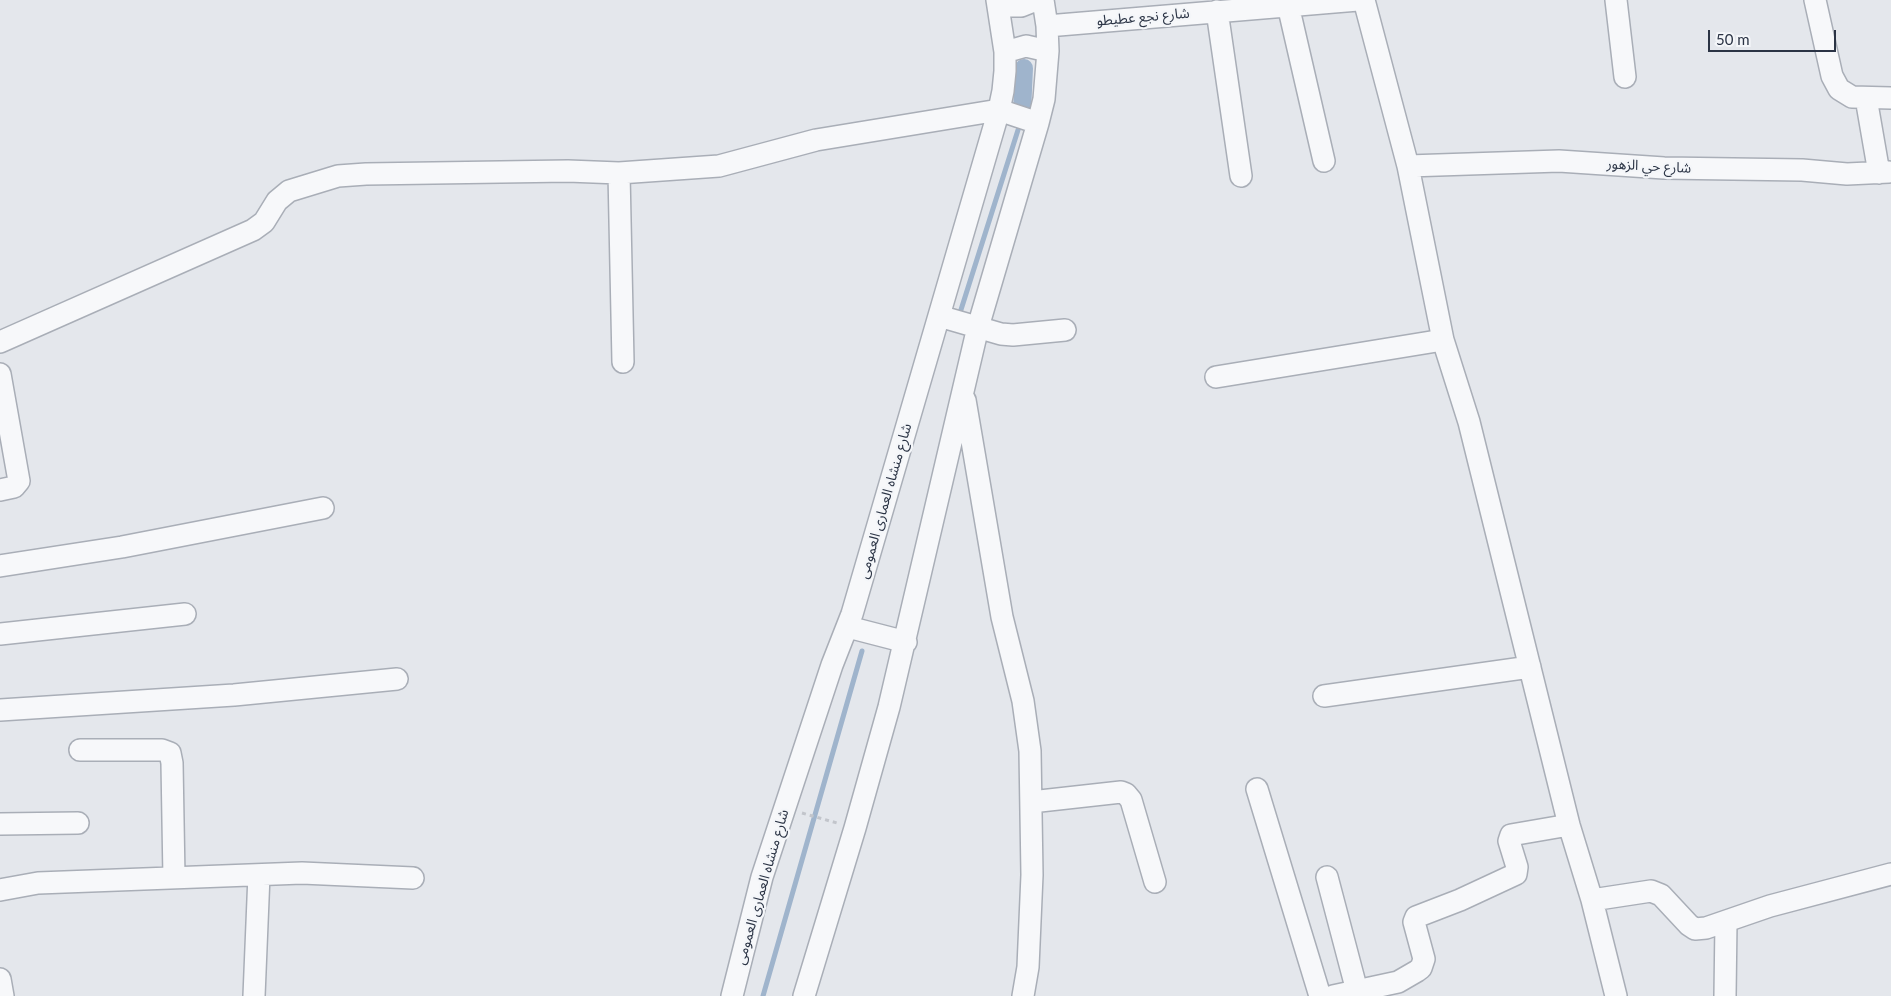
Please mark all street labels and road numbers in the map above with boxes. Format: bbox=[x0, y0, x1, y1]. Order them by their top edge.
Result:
street label: شارع نجع عطيطو bbox=[1096, 5, 1190, 29]
street label: شارع حي الزهور bbox=[1606, 155, 1692, 177]
street label: شارع منشاه العمارى العمومى bbox=[855, 421, 915, 581]
street label: شارع منشاه العمارى العمومى bbox=[732, 807, 792, 967]

